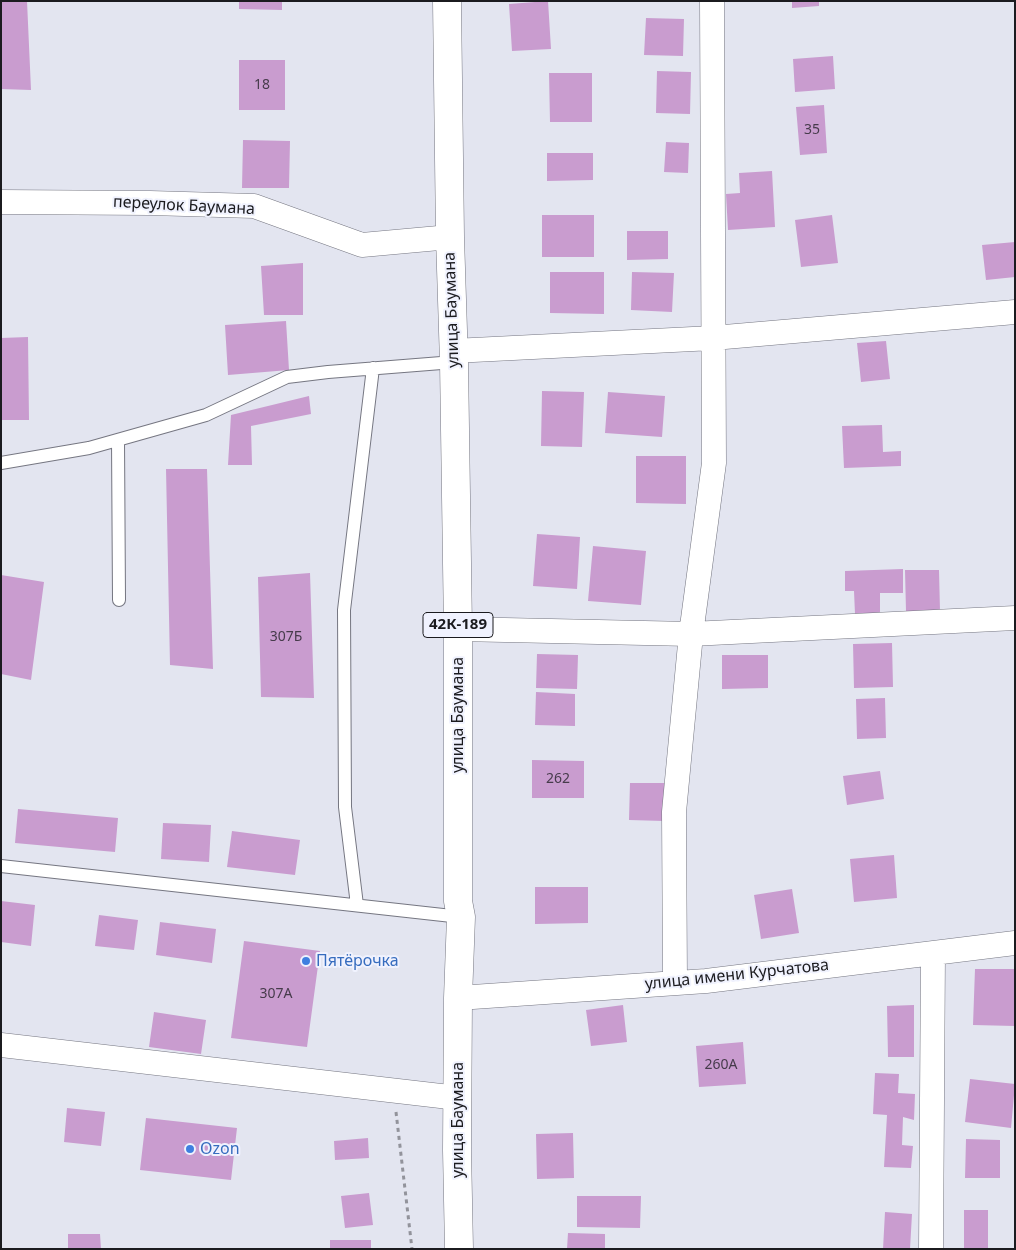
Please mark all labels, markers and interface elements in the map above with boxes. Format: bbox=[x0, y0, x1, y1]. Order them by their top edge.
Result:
house number: 18 bbox=[254, 77, 270, 93]
house number: 35 bbox=[804, 122, 820, 138]
street label: переулок Баумана bbox=[113, 193, 255, 219]
street label: улица Баумана bbox=[440, 252, 464, 368]
road number: 42К-189 bbox=[423, 612, 493, 638]
house number: 307Б bbox=[270, 629, 302, 645]
street label: улица Баумана bbox=[448, 657, 468, 773]
house number: 262 bbox=[546, 771, 570, 787]
place label: Пятёрочка bbox=[316, 951, 399, 971]
marker: Пятёрочка bbox=[300, 955, 312, 967]
street label: улица имени Курчатова bbox=[644, 956, 830, 994]
house number: 307А bbox=[260, 986, 292, 1002]
house number: 260А bbox=[705, 1057, 737, 1073]
street label: улица Баумана bbox=[448, 1062, 468, 1178]
place label: Ozon bbox=[200, 1139, 240, 1159]
marker: Ozon bbox=[184, 1143, 196, 1155]

